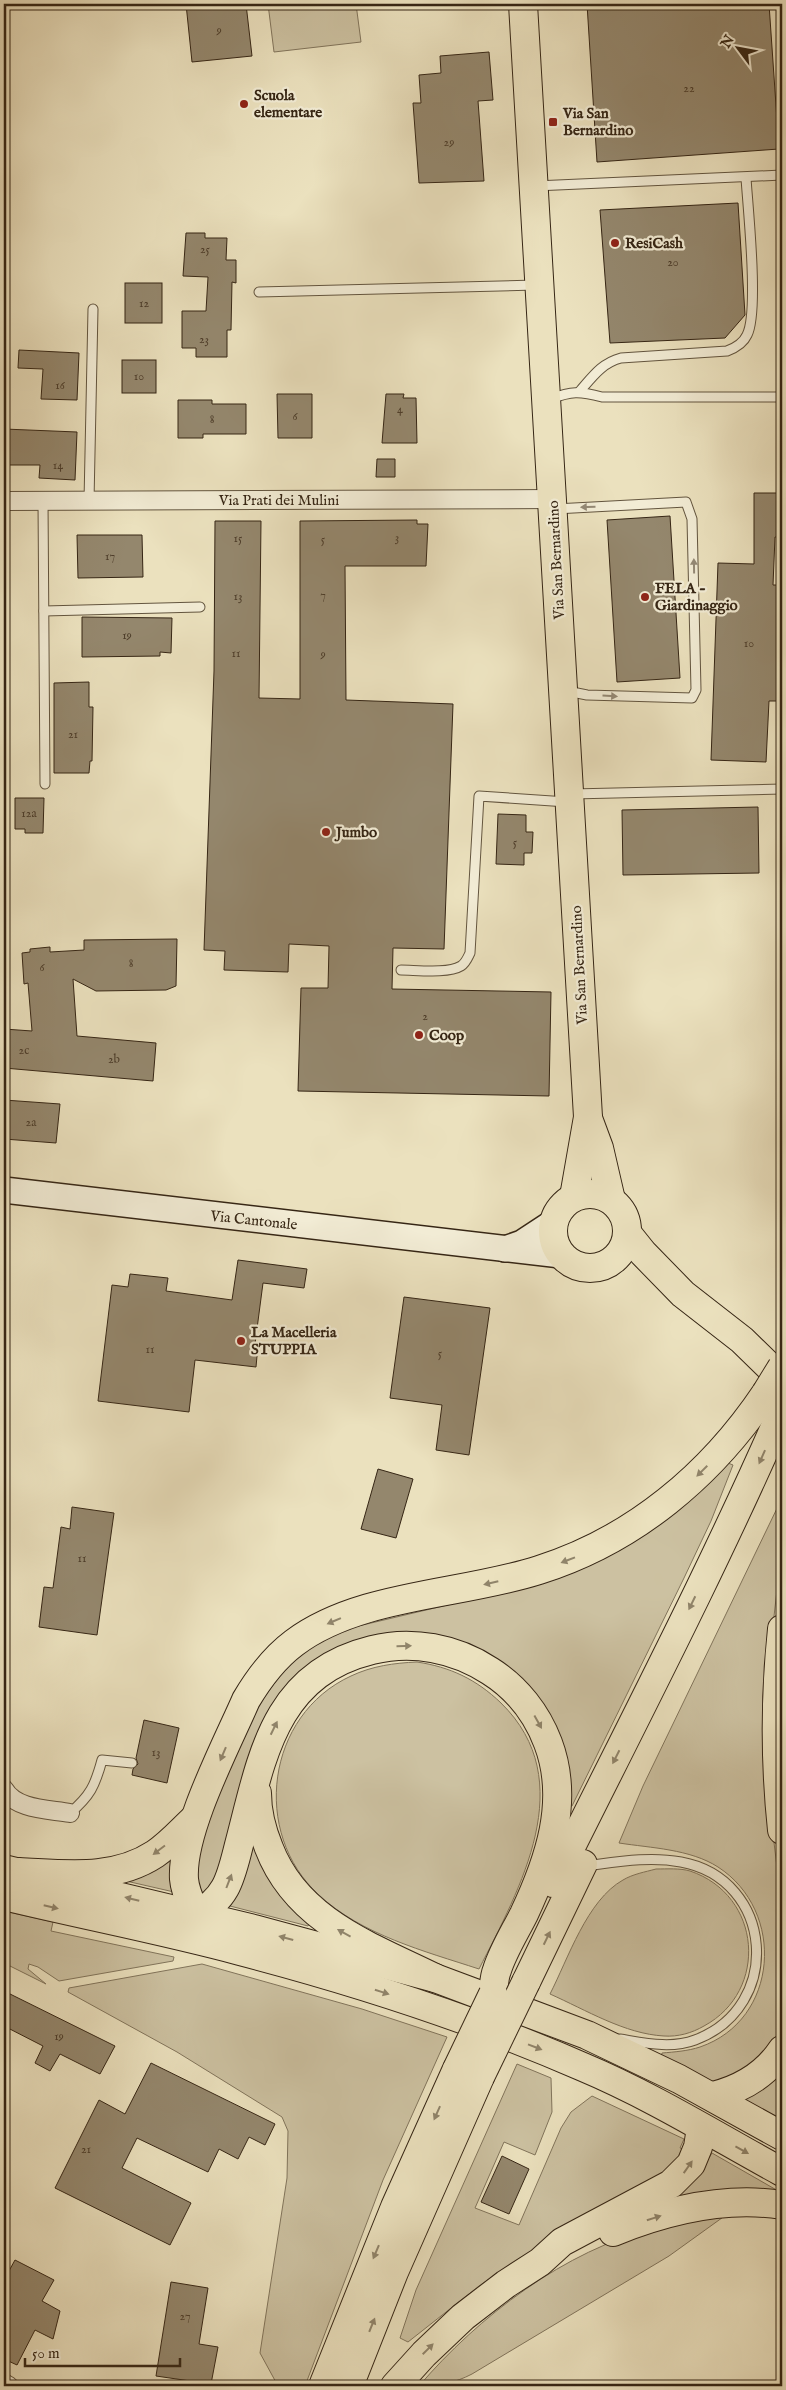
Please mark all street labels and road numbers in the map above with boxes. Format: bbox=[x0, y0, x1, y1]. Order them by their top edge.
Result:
street label: Via Prati dei Mulini bbox=[218, 491, 339, 510]
street label: Via San Bernardino bbox=[544, 500, 569, 621]
street label: Via San Bernardino bbox=[567, 905, 592, 1026]
street label: Via Cantonale bbox=[209, 1206, 298, 1235]

